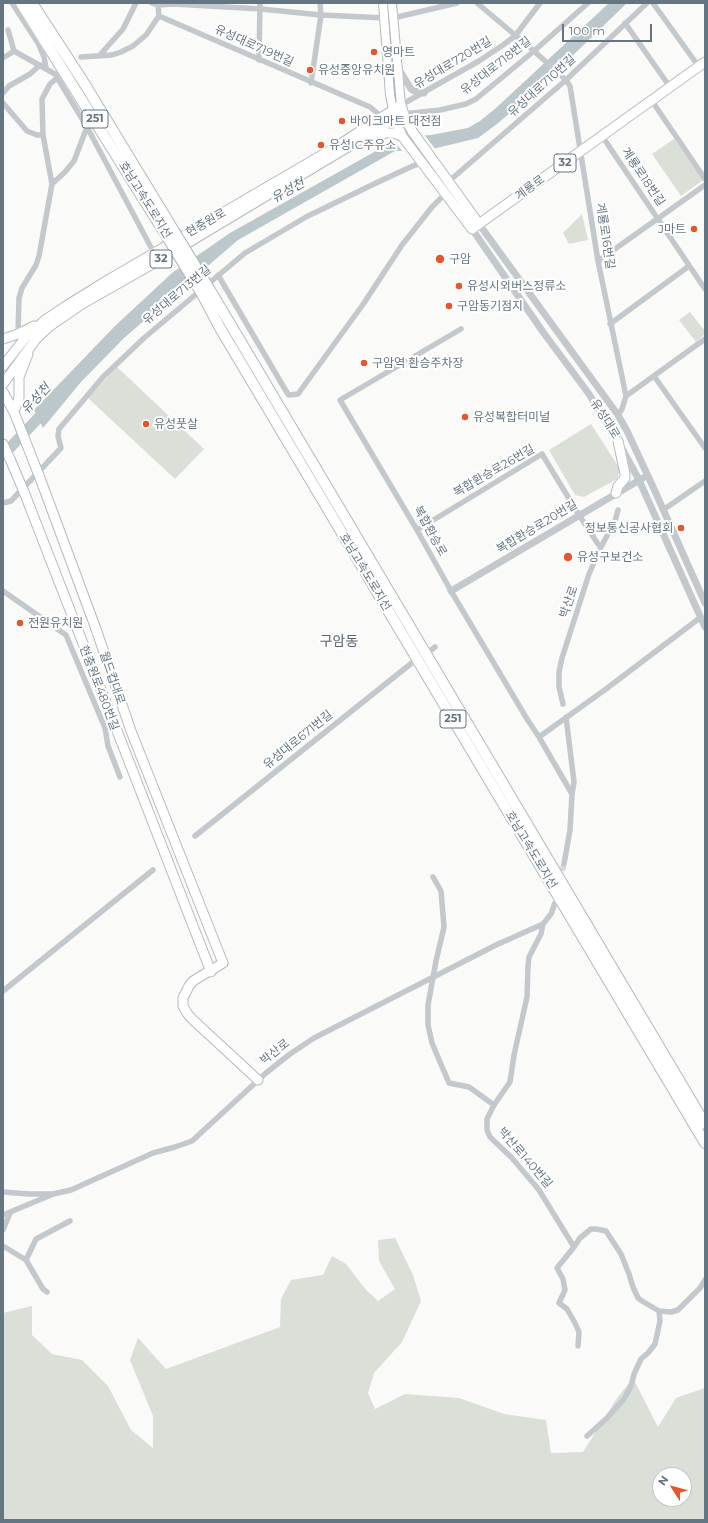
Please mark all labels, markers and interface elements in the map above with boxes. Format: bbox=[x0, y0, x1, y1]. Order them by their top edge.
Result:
scale bar bbox=[564, 16, 654, 42]
street label: 유성대로719번길 bbox=[212, 22, 296, 70]
text: 100 m bbox=[569, 23, 605, 38]
street label: 유성대로720번길 bbox=[412, 34, 494, 92]
street label: 유성대로718번길 bbox=[458, 34, 534, 98]
place label: 영마트 bbox=[382, 45, 415, 59]
marker: 영마트 bbox=[369, 47, 379, 57]
street label: 유성대로710번길 bbox=[505, 52, 579, 120]
place label: 유성중앙유치원 bbox=[318, 63, 395, 77]
marker: 유성중앙유치원 bbox=[305, 65, 315, 75]
road number: 251 bbox=[82, 110, 108, 128]
place label: 바이크마트 대전점 bbox=[350, 114, 441, 128]
marker: 바이크마트 대전점 bbox=[337, 116, 347, 126]
place label: 유성IC주유소 bbox=[329, 138, 396, 152]
marker: 유성IC주유소 bbox=[316, 140, 326, 150]
street label: 계룡로18번길 bbox=[618, 145, 668, 209]
road number: 32 bbox=[554, 154, 576, 172]
street label: 호남고속도로지선 bbox=[115, 159, 175, 241]
street label: 계룡로 bbox=[512, 172, 548, 204]
water label: 유성천 bbox=[269, 175, 307, 207]
street label: 계룡로16번길 bbox=[593, 202, 617, 270]
street label: 현충원로 bbox=[183, 206, 229, 240]
place label: J마트 bbox=[658, 222, 686, 236]
marker: J마트 bbox=[689, 224, 699, 234]
road number: 32 bbox=[150, 250, 172, 268]
place label: 구암 bbox=[449, 252, 471, 266]
marker: 구암 bbox=[434, 253, 446, 265]
street label: 유성대로713번길 bbox=[140, 262, 214, 328]
place label: 유성시외버스정류소 bbox=[467, 279, 566, 293]
marker: 유성시외버스정류소 bbox=[454, 281, 464, 291]
place label: 구암동기점지 bbox=[457, 299, 523, 313]
marker: 구암동기점지 bbox=[444, 301, 454, 311]
place label: 구암역 환승주차장 bbox=[372, 356, 463, 370]
marker: 구암역 환승주차장 bbox=[359, 358, 369, 368]
water label: 유성천 bbox=[18, 381, 54, 417]
street label: 유성대로 bbox=[587, 396, 623, 442]
place label: 유성복합터미널 bbox=[473, 410, 550, 424]
marker: 유성복합터미널 bbox=[460, 412, 470, 422]
place label: 유성풋살 bbox=[154, 417, 198, 431]
marker: 유성풋살 bbox=[141, 419, 151, 429]
street label: 복합환승로26번길 bbox=[451, 442, 537, 500]
street label: 복합환승로20번길 bbox=[494, 497, 580, 557]
street label: 복합환승로 bbox=[410, 503, 450, 559]
place label: 정보통신공사협회 bbox=[585, 521, 673, 535]
marker: 정보통신공사협회 bbox=[676, 523, 686, 533]
street label: 호남고속도로지선 bbox=[336, 530, 394, 614]
place label: 유성구보건소 bbox=[577, 550, 643, 564]
marker: 유성구보건소 bbox=[562, 551, 574, 563]
street label: 박산로 bbox=[557, 584, 581, 620]
place label: 전원유치원 bbox=[28, 616, 83, 630]
marker: 전원유치원 bbox=[15, 618, 25, 628]
district label: 구암동 bbox=[320, 634, 358, 650]
street label: 현충원로480번길 bbox=[76, 643, 122, 733]
street label: 월드컵대로 bbox=[96, 650, 128, 706]
street label: 유성대로671번길 bbox=[260, 708, 336, 772]
road number: 251 bbox=[440, 710, 466, 728]
street label: 호남고속도로지선 bbox=[502, 808, 560, 892]
street label: 박산로 bbox=[258, 1036, 292, 1068]
street label: 박산로140번길 bbox=[495, 1125, 555, 1191]
north arrow bbox=[652, 1467, 692, 1507]
text: N bbox=[655, 1473, 671, 1488]

